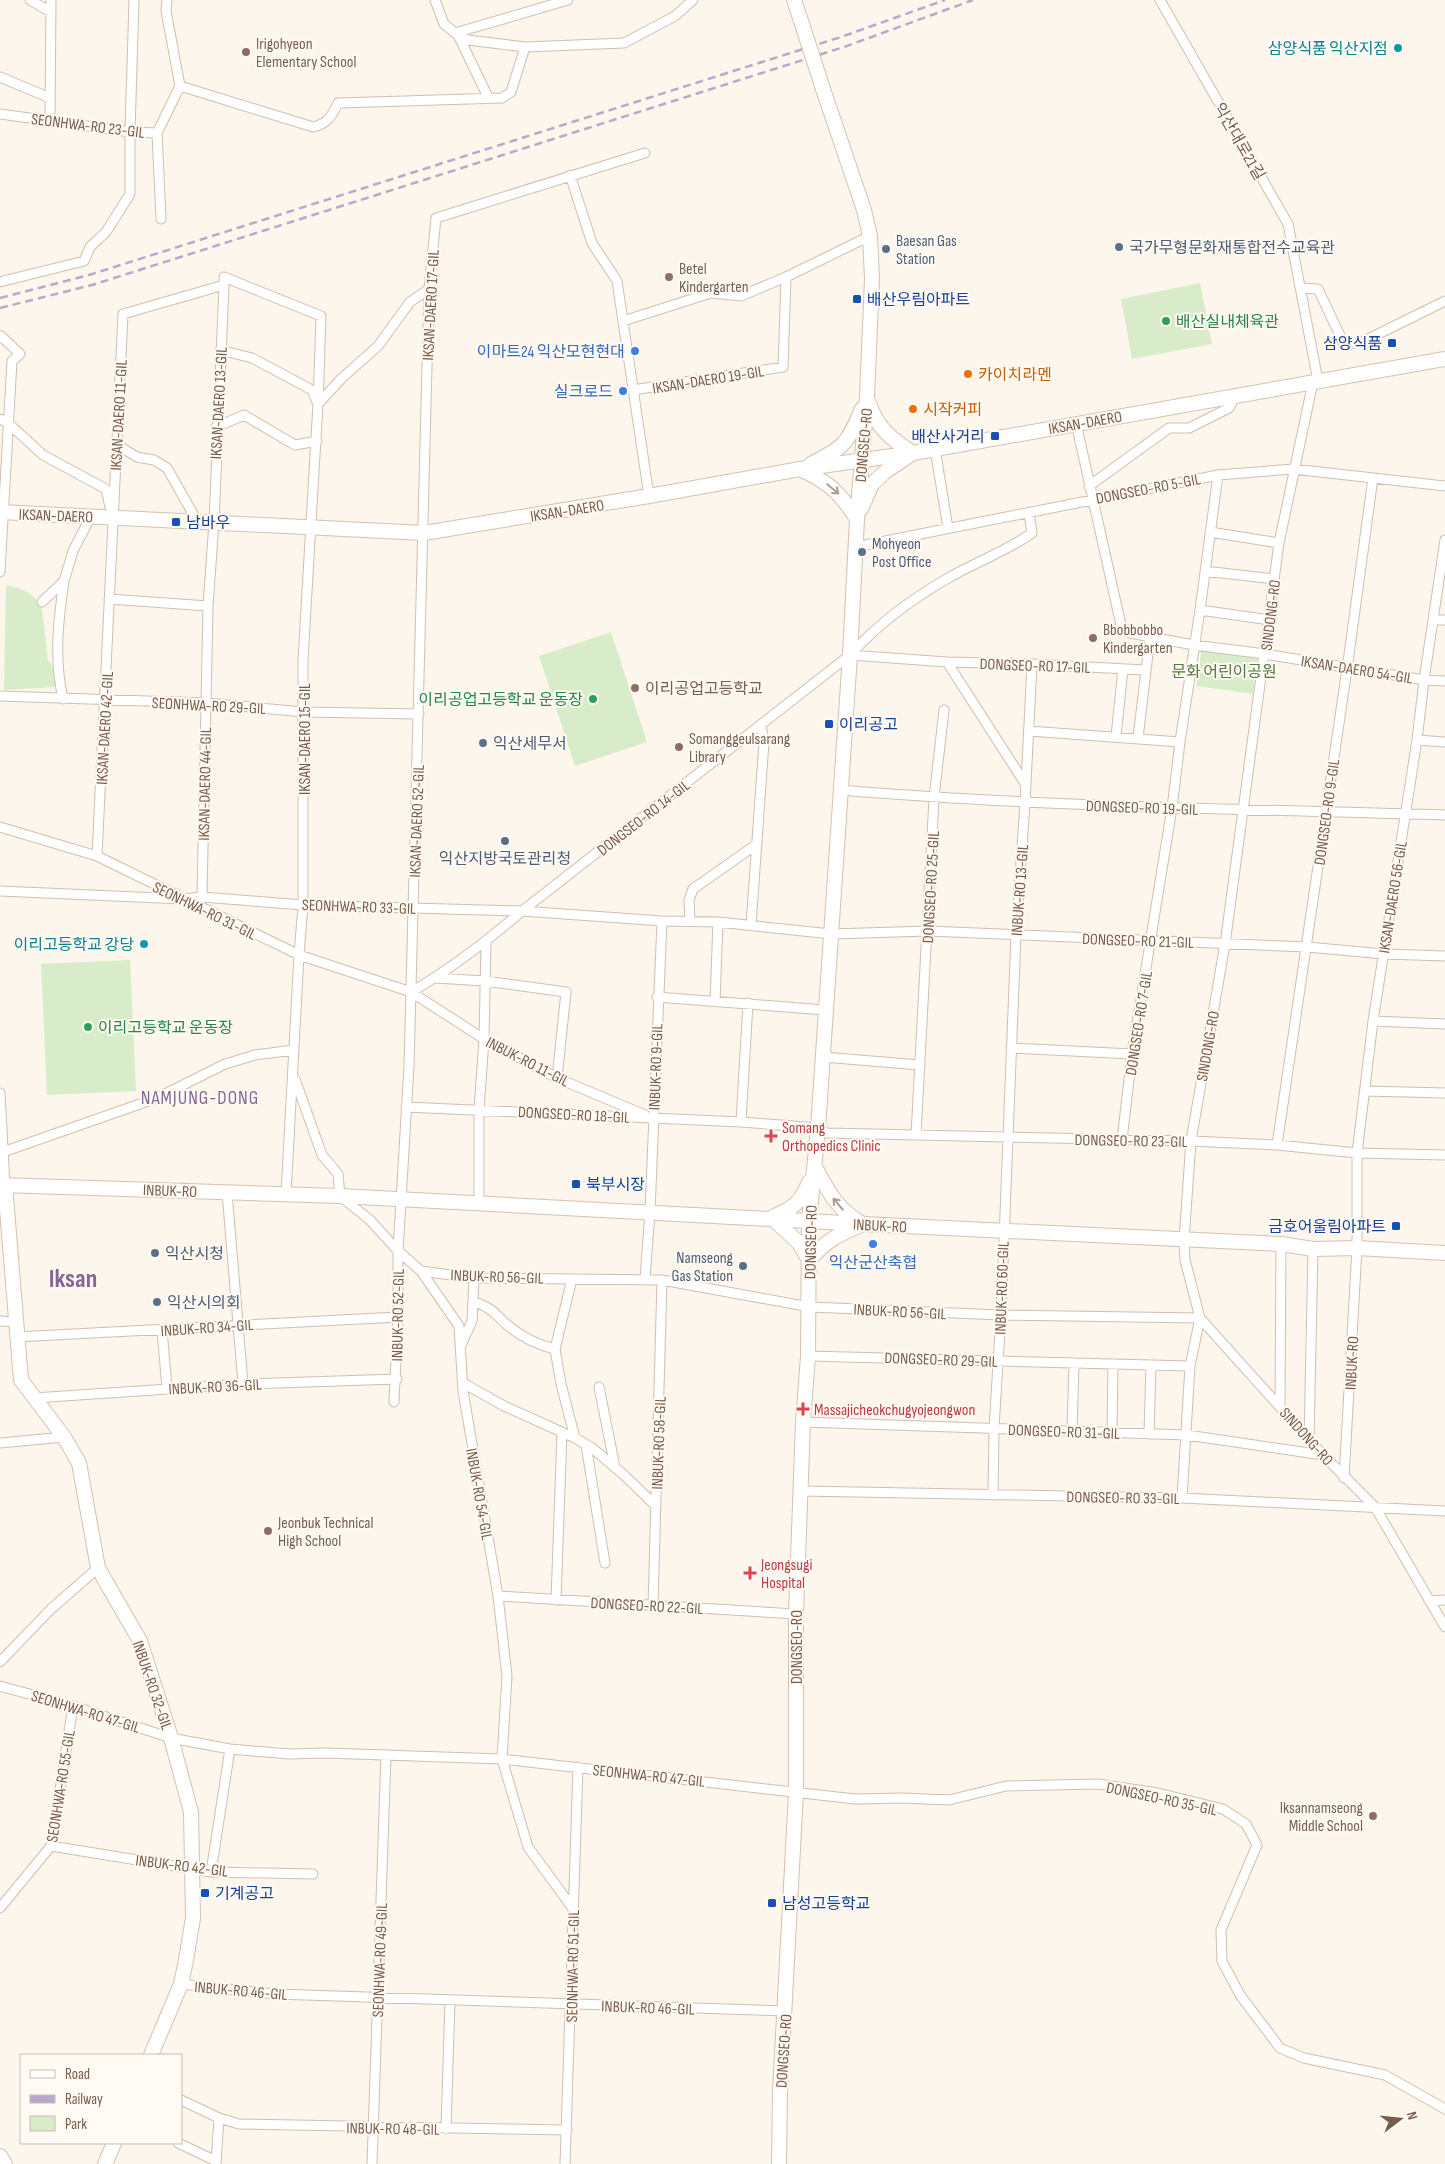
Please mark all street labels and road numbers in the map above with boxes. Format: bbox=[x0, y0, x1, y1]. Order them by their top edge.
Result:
street label: 익산대로21길 bbox=[1209, 100, 1268, 184]
street label: SEONHWA-RO 23-GIL bbox=[30, 110, 146, 143]
street label: IKSAN-DAERO 17-GIL bbox=[419, 249, 444, 361]
street label: IKSAN-DAERO 13-GIL bbox=[207, 346, 232, 460]
street label: IKSAN-DAERO 11-GIL bbox=[107, 359, 132, 471]
street label: IKSAN-DAERO 19-GIL bbox=[651, 362, 765, 399]
street label: DONGSEO-RO bbox=[852, 407, 877, 483]
street label: IKSAN-DAERO bbox=[1047, 408, 1124, 439]
street label: DONGSEO-RO 5-GIL bbox=[1094, 470, 1202, 509]
street label: IKSAN-DAERO bbox=[529, 496, 606, 527]
street label: IKSAN-DAERO bbox=[18, 506, 94, 527]
street label: SINDONG-RO bbox=[1258, 579, 1285, 652]
street label: IKSAN-DAERO 54-GIL bbox=[1299, 652, 1414, 689]
street label: DONGSEO-RO 17-GIL bbox=[979, 655, 1091, 678]
street label: IKSAN-DAERO 42-GIL bbox=[93, 671, 118, 785]
street label: IKSAN-DAERO 15-GIL bbox=[296, 683, 315, 795]
street label: SEONHWA-RO 29-GIL bbox=[151, 694, 267, 719]
street label: IKSAN-DAERO 44-GIL bbox=[195, 727, 216, 841]
street label: DONGSEO-RO 9-GIL bbox=[1311, 758, 1344, 866]
street label: IKSAN-DAERO 52-GIL bbox=[406, 764, 429, 878]
street label: DONGSEO-RO 14-GIL bbox=[594, 776, 694, 860]
street label: DONGSEO-RO 19-GIL bbox=[1085, 797, 1198, 820]
street label: DONGSEO-RO 25-GIL bbox=[919, 830, 944, 944]
street label: IKSAN-DAERO 56-GIL bbox=[1375, 840, 1412, 955]
street label: INBUK-RO 13-GIL bbox=[1008, 843, 1033, 937]
street label: SEONHWA-RO 31-GIL bbox=[149, 878, 259, 945]
street label: SEONHWA-RO 33-GIL bbox=[302, 896, 416, 919]
street label: DONGSEO-RO 21-GIL bbox=[1082, 930, 1194, 953]
street label: DONGSEO-RO 7-GIL bbox=[1122, 970, 1157, 1077]
street label: SINDONG-RO bbox=[1193, 1009, 1224, 1083]
street label: INBUK-RO 9-GIL bbox=[645, 1023, 668, 1111]
street label: INBUK-RO 11-GIL bbox=[483, 1033, 572, 1091]
street label: DONGSEO-RO 18-GIL bbox=[517, 1103, 631, 1128]
street label: DONGSEO-RO 23-GIL bbox=[1074, 1131, 1188, 1152]
street label: INBUK-RO bbox=[143, 1181, 197, 1202]
street label: DONGSEO-RO bbox=[801, 1205, 822, 1279]
street label: INBUK-RO bbox=[852, 1216, 908, 1237]
street label: INBUK-RO 60-GIL bbox=[991, 1241, 1014, 1335]
street label: INBUK-RO 56-GIL bbox=[450, 1266, 544, 1289]
street label: INBUK-RO 52-GIL bbox=[388, 1268, 409, 1362]
street label: INBUK-RO 56-GIL bbox=[853, 1301, 947, 1324]
street label: INBUK-RO 34-GIL bbox=[160, 1316, 254, 1341]
street label: INBUK-RO bbox=[1342, 1335, 1363, 1391]
street label: DONGSEO-RO 29-GIL bbox=[884, 1349, 998, 1372]
street label: INBUK-RO 36-GIL bbox=[168, 1376, 262, 1399]
street label: INBUK-RO 58-GIL bbox=[648, 1396, 671, 1490]
street label: SINDONG-RO bbox=[1275, 1404, 1337, 1470]
street label: DONGSEO-RO 31-GIL bbox=[1008, 1421, 1120, 1444]
street label: INBUK-RO 54-GIL bbox=[461, 1447, 496, 1542]
street label: DONGSEO-RO 33-GIL bbox=[1066, 1488, 1180, 1509]
street label: DONGSEO-RO 22-GIL bbox=[590, 1594, 704, 1619]
street label: DONGSEO-RO bbox=[788, 1610, 807, 1684]
street label: INBUK-RO 32-GIL bbox=[127, 1638, 176, 1733]
street label: SEONHWA-RO 47-GIL bbox=[29, 1687, 142, 1738]
street label: SEONHWA-RO 55-GIL bbox=[43, 1729, 80, 1844]
street label: SEONHWA-RO 47-GIL bbox=[592, 1761, 706, 1792]
street label: DONGSEO-RO 35-GIL bbox=[1105, 1778, 1219, 1820]
street label: INBUK-RO 42-GIL bbox=[134, 1851, 229, 1882]
street label: SEONHWA-RO 49-GIL bbox=[369, 1902, 392, 2018]
street label: SEONHWA-RO 51-GIL bbox=[563, 1909, 584, 2023]
street label: INBUK-RO 46-GIL bbox=[194, 1978, 288, 2005]
street label: INBUK-RO 46-GIL bbox=[601, 1997, 695, 2020]
street label: DONGSEO-RO bbox=[772, 2013, 797, 2089]
street label: INBUK-RO 48-GIL bbox=[346, 2119, 440, 2140]

